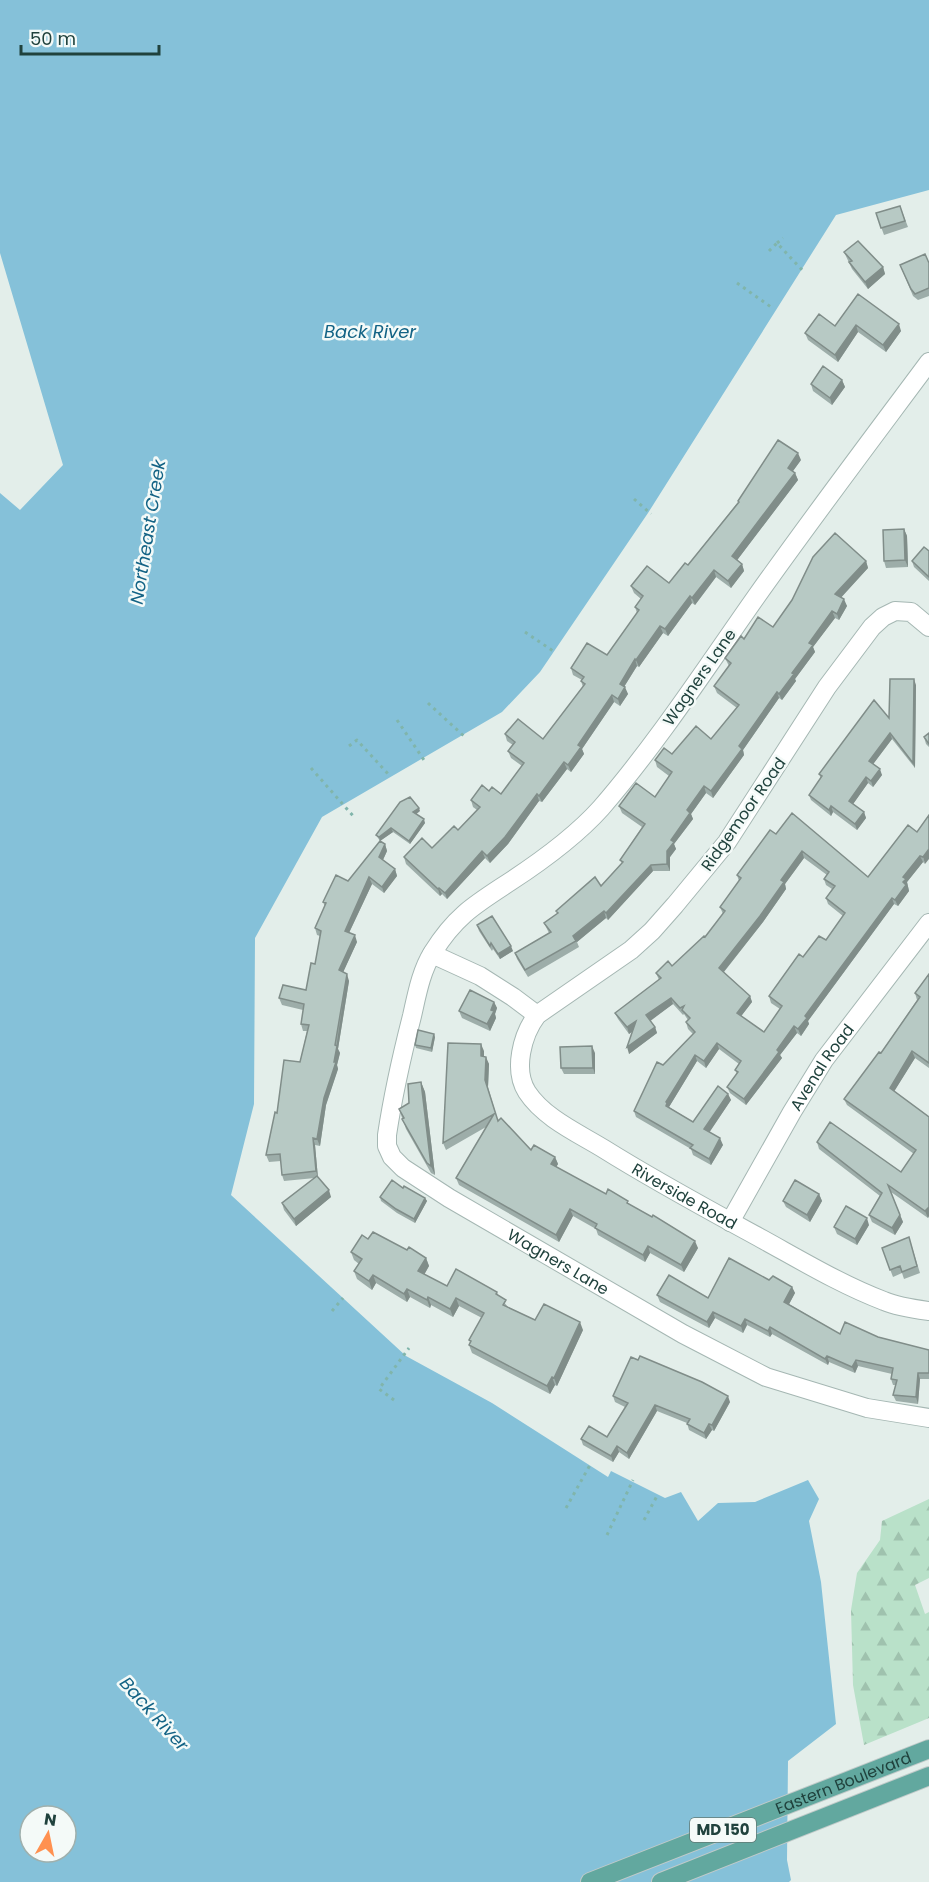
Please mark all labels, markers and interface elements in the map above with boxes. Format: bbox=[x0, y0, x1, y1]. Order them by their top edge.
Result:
scale bar bbox=[21, 18, 159, 56]
text: 50 m bbox=[30, 26, 76, 51]
water label: Back River bbox=[324, 319, 417, 344]
water label: Northeast Creek bbox=[124, 457, 171, 606]
street label: Wagners Lane bbox=[657, 624, 742, 731]
street label: Ridgemoor Road bbox=[696, 753, 791, 876]
street label: Avenal Road bbox=[784, 1019, 860, 1115]
street label: Riverside Road bbox=[627, 1158, 741, 1235]
street label: Wagners Lane bbox=[503, 1223, 613, 1301]
water label: Back River bbox=[114, 1671, 195, 1757]
street label: Eastern Boulevard bbox=[772, 1746, 915, 1820]
north arrow bbox=[18, 1804, 78, 1864]
text: N bbox=[43, 1807, 58, 1832]
road number: MD 150 bbox=[690, 1818, 756, 1842]

